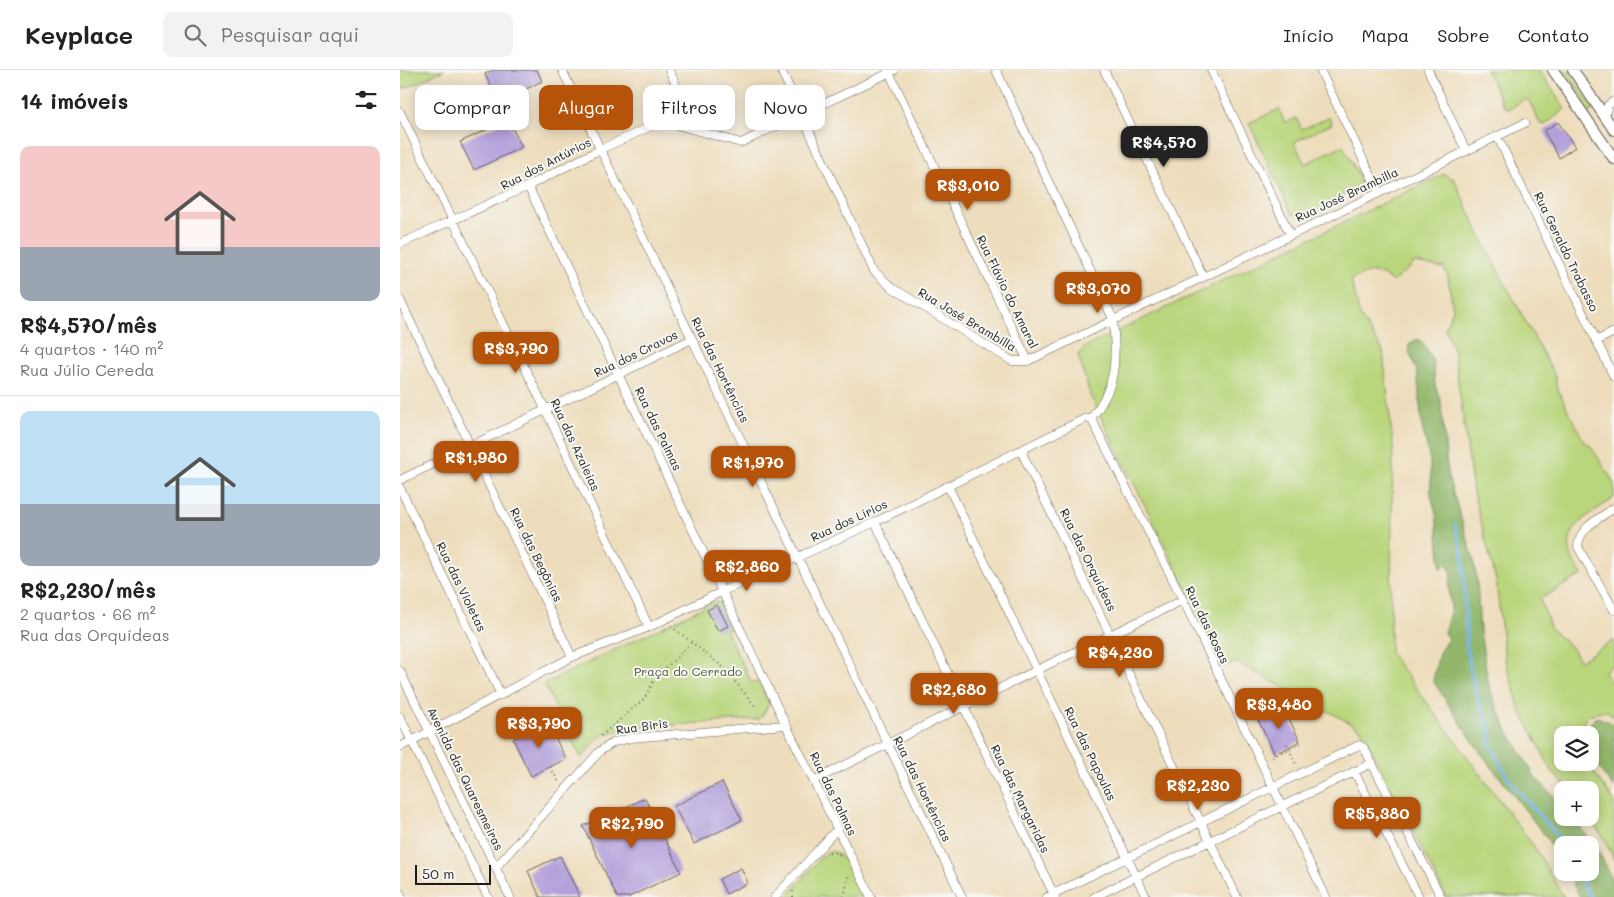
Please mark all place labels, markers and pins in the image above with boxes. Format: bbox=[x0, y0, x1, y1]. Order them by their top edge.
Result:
pin: R$4,570 bbox=[1118, 126, 1210, 168]
pin: R$3,010 bbox=[922, 168, 1014, 211]
pin: R$3,070 bbox=[1052, 272, 1144, 314]
pin: R$3,790 bbox=[470, 332, 562, 374]
pin: R$1,980 bbox=[430, 440, 522, 483]
pin: R$1,970 bbox=[707, 446, 799, 488]
pin: R$2,860 bbox=[701, 550, 793, 592]
pin: R$4,230 bbox=[1074, 636, 1166, 678]
pin: R$2,680 bbox=[908, 672, 1000, 715]
pin: R$3,480 bbox=[1233, 688, 1325, 730]
pin: R$3,790 bbox=[493, 706, 585, 749]
pin: R$2,230 bbox=[1152, 768, 1244, 811]
pin: R$5,380 bbox=[1331, 796, 1423, 839]
pin: R$2,790 bbox=[586, 806, 678, 849]

